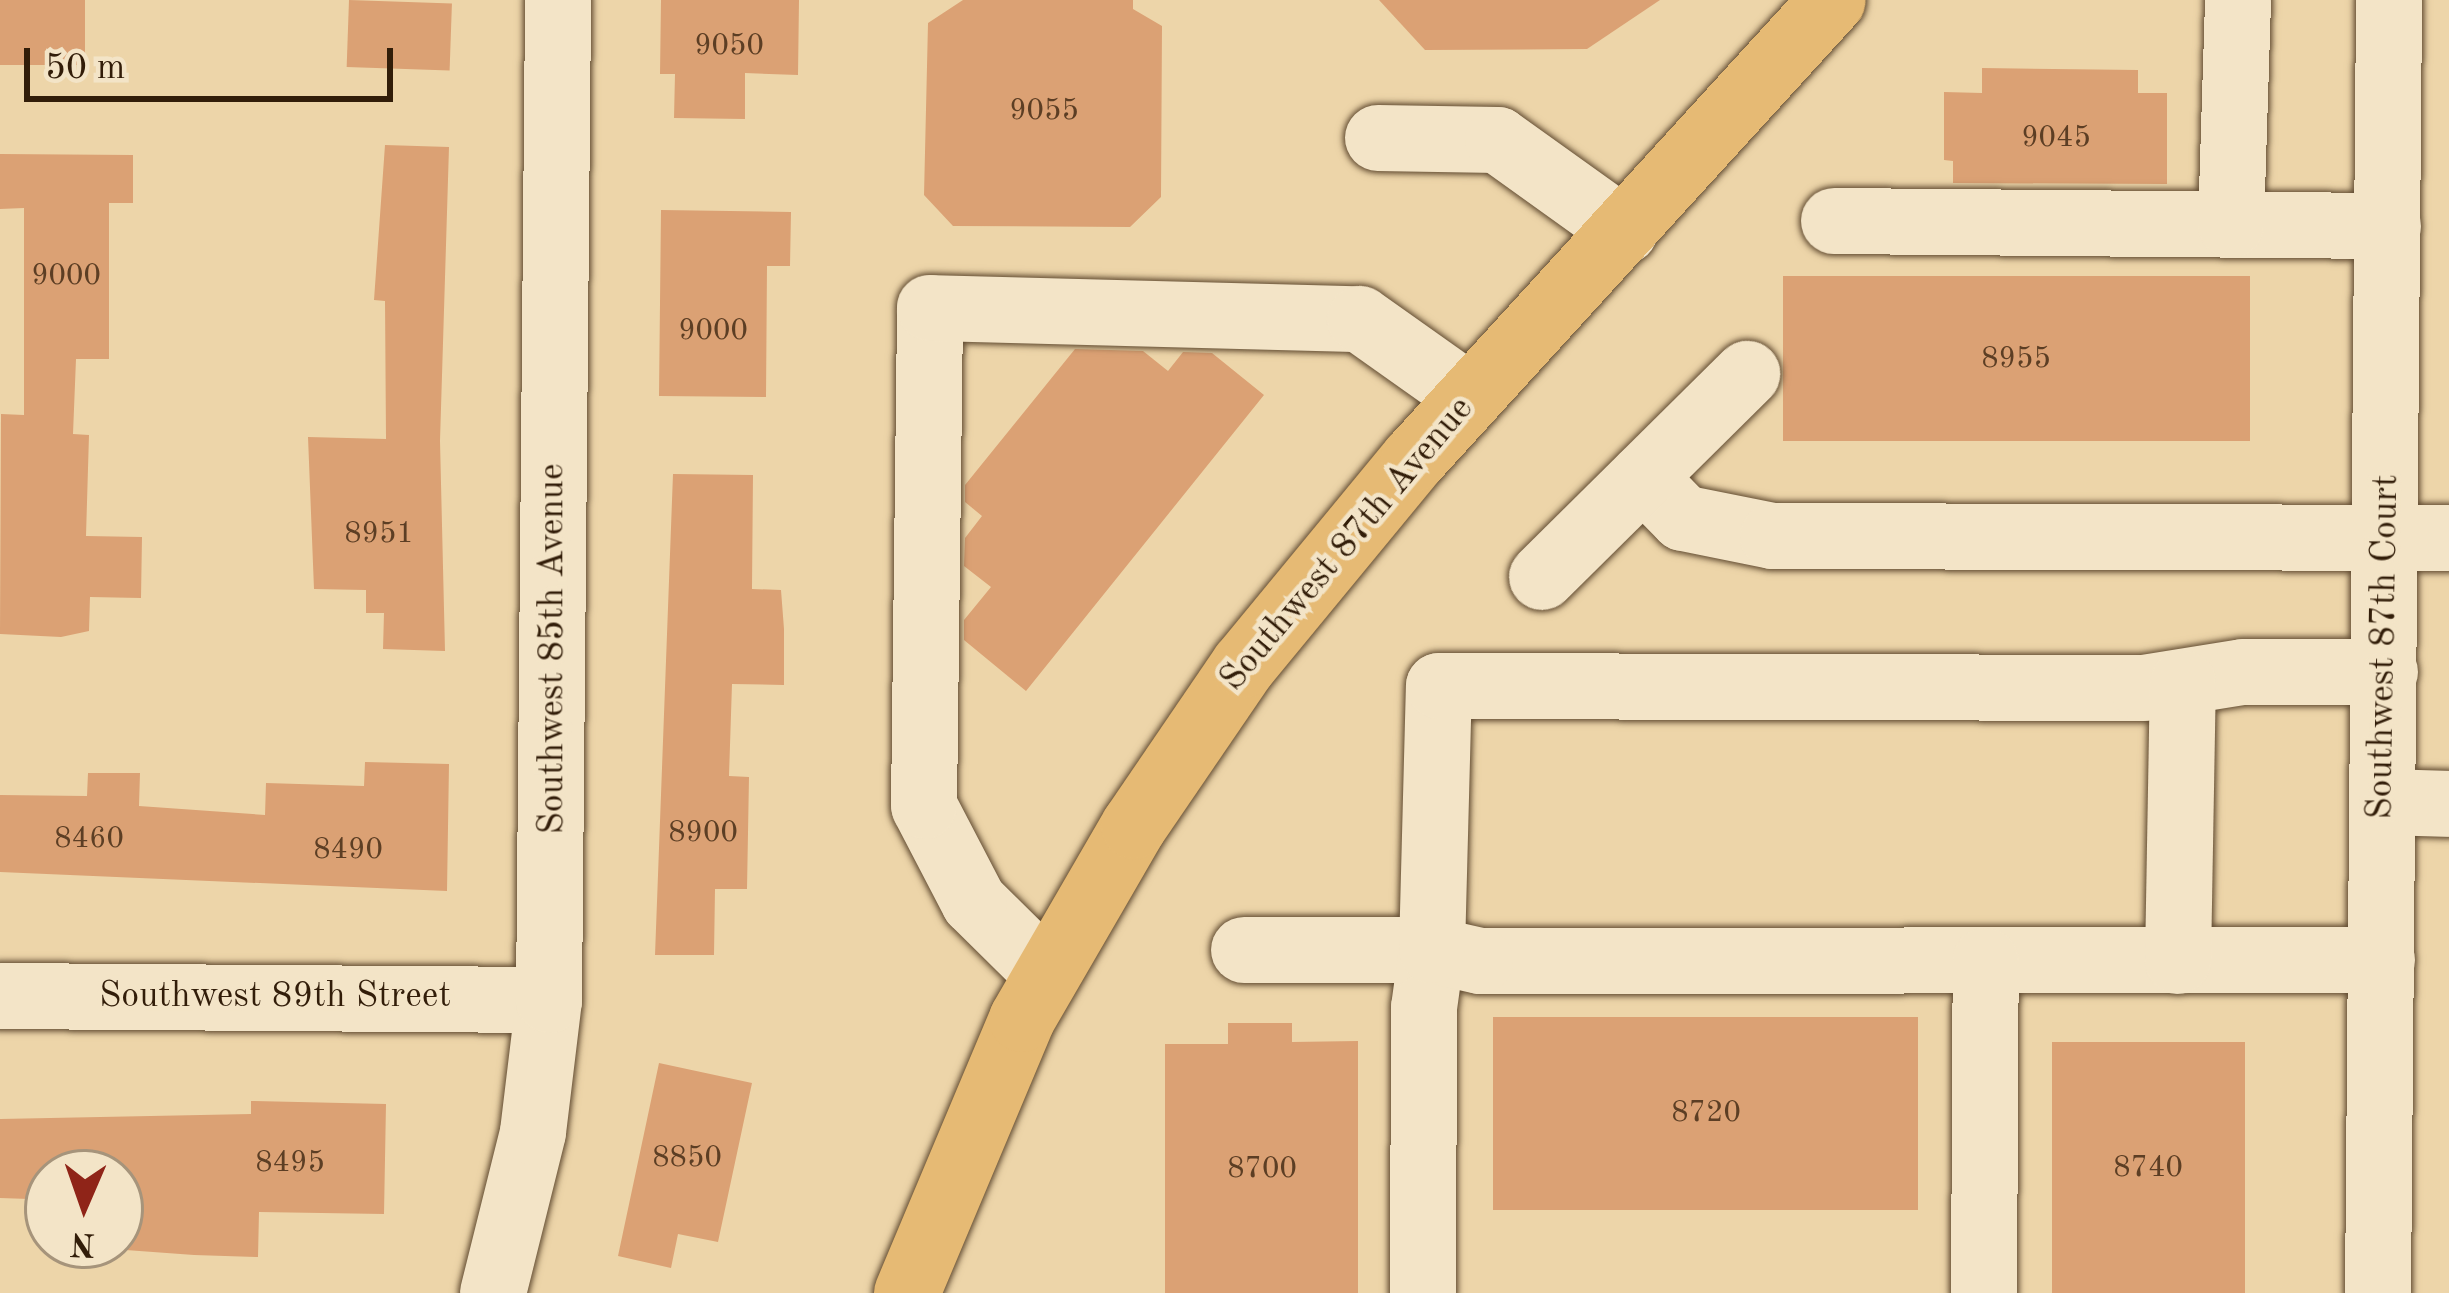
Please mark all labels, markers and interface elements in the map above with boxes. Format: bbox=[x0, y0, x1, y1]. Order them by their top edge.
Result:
scale bar bbox=[30, 24, 399, 98]
house number: 9050 bbox=[694, 28, 764, 64]
text: 50 m bbox=[45, 51, 125, 87]
house number: 9055 bbox=[1009, 93, 1079, 129]
house number: 9045 bbox=[2021, 120, 2091, 156]
house number: 9000 bbox=[31, 258, 101, 294]
house number: 9000 bbox=[678, 313, 748, 349]
house number: 8955 bbox=[1981, 341, 2051, 377]
street label: Southwest 87th Avenue bbox=[1212, 389, 1484, 701]
street label: Southwest 85th Avenue bbox=[532, 463, 576, 835]
street label: Southwest 87th Court bbox=[2360, 474, 2410, 820]
house number: 8951 bbox=[344, 516, 414, 552]
house number: 8900 bbox=[668, 815, 738, 851]
house number: 8460 bbox=[54, 821, 124, 857]
house number: 8490 bbox=[313, 832, 383, 868]
street label: Southwest 89th Street bbox=[99, 976, 451, 1020]
house number: 8720 bbox=[1671, 1095, 1741, 1131]
house number: 8850 bbox=[652, 1140, 722, 1176]
house number: 8495 bbox=[255, 1145, 325, 1181]
north arrow bbox=[24, 1149, 144, 1269]
house number: 8740 bbox=[2113, 1150, 2183, 1186]
house number: 8700 bbox=[1227, 1151, 1297, 1187]
text: N bbox=[70, 1226, 96, 1259]

